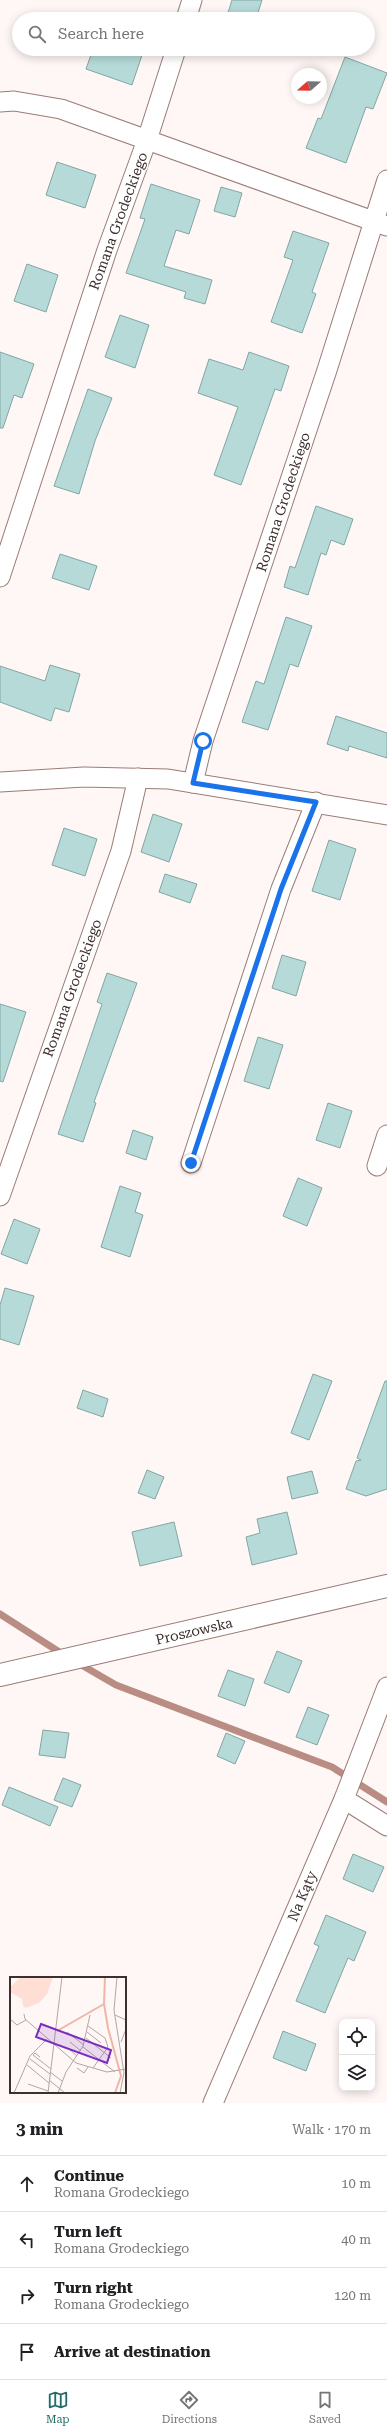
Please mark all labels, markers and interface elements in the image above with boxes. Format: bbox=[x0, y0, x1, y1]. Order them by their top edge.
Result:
search box bbox=[12, 12, 375, 56]
icon: search bbox=[26, 23, 48, 45]
text: Search here bbox=[58, 25, 144, 43]
north arrow bbox=[291, 68, 327, 104]
street label: Romana Grodeckiego bbox=[86, 150, 150, 292]
street label: Romana Grodeckiego bbox=[253, 430, 313, 574]
route start bbox=[194, 732, 212, 750]
street label: Romana Grodeckiego bbox=[40, 917, 104, 1059]
route end bbox=[182, 1154, 200, 1172]
street label: Proszowska bbox=[154, 1614, 235, 1648]
street label: Na Kąty bbox=[284, 1868, 320, 1924]
inset map bbox=[10, 1977, 126, 2093]
map controls bbox=[339, 2019, 375, 2091]
button: locate bbox=[339, 2019, 375, 2055]
button: layers bbox=[339, 2055, 375, 2091]
text: 3 min bbox=[16, 2119, 63, 2139]
text: Walk · 170 m bbox=[292, 2122, 371, 2137]
text: Continue bbox=[54, 2167, 124, 2185]
icon: ahead bbox=[16, 2173, 38, 2195]
text: 10 m bbox=[341, 2176, 371, 2191]
text: Romana Grodeckiego bbox=[54, 2185, 189, 2200]
text: Turn left bbox=[54, 2223, 122, 2241]
icon: left bbox=[16, 2229, 38, 2251]
text: 40 m bbox=[341, 2232, 371, 2247]
text: Romana Grodeckiego bbox=[54, 2241, 189, 2256]
text: Turn right bbox=[54, 2279, 133, 2297]
icon: right bbox=[16, 2285, 38, 2307]
text: 120 m bbox=[334, 2288, 371, 2303]
text: Romana Grodeckiego bbox=[54, 2297, 189, 2312]
icon: arrive bbox=[16, 2341, 38, 2363]
text: Arrive at destination bbox=[54, 2343, 210, 2361]
tab: Map bbox=[46, 2389, 70, 2426]
tab: Directions bbox=[162, 2389, 217, 2426]
tab: Saved bbox=[309, 2389, 341, 2426]

